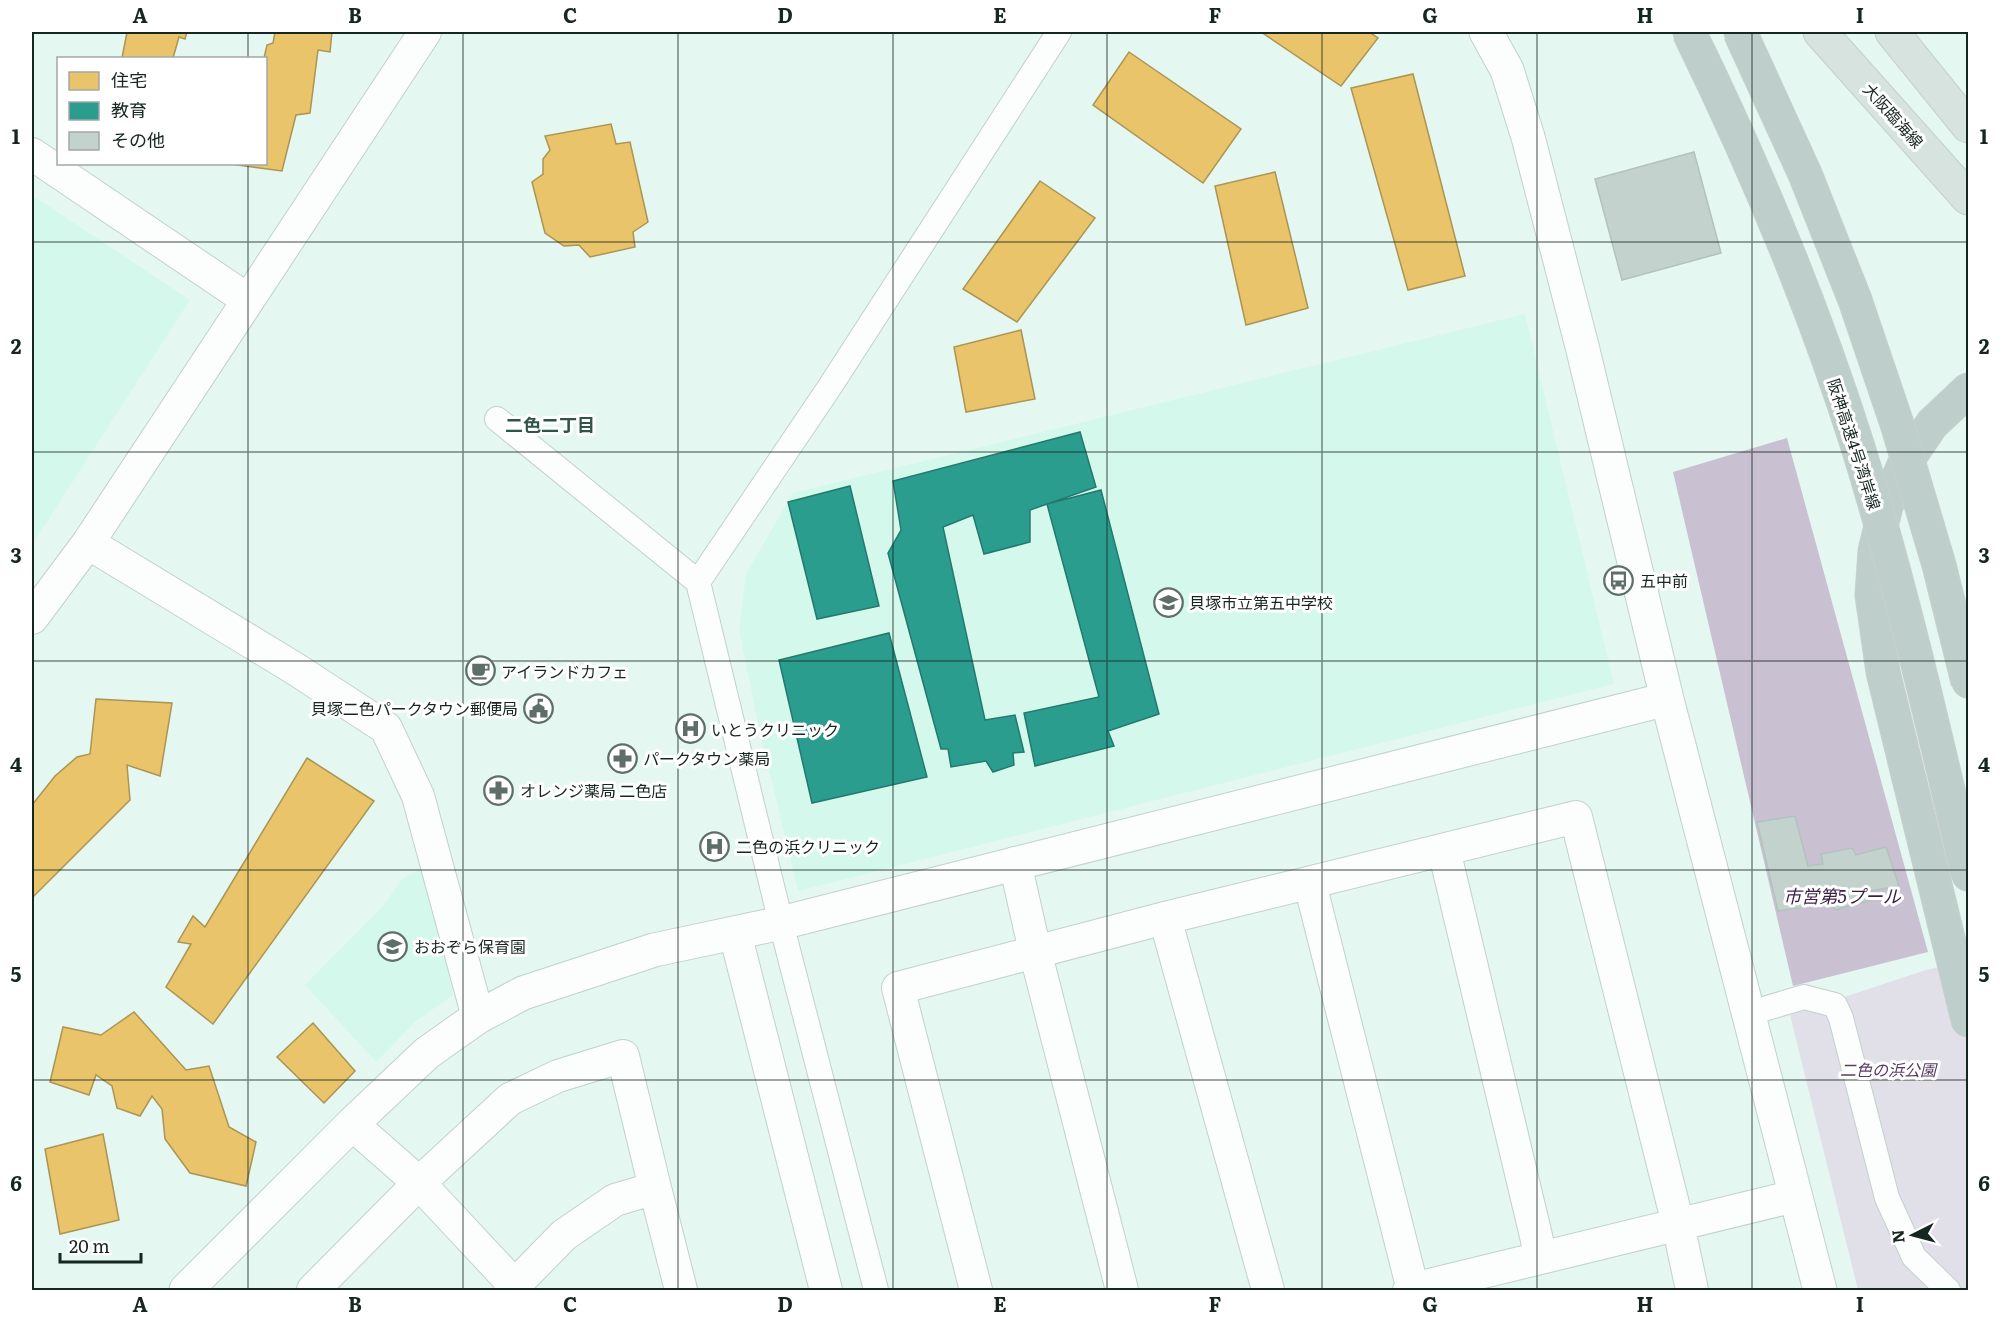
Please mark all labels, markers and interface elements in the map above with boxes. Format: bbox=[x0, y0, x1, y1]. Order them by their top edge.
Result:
text: A bbox=[132, 0, 148, 29]
text: B bbox=[348, 0, 362, 29]
text: C bbox=[563, 0, 577, 29]
text: D bbox=[777, 0, 793, 29]
text: E bbox=[993, 0, 1007, 29]
text: F bbox=[1209, 0, 1222, 29]
text: G bbox=[1422, 0, 1438, 29]
text: H bbox=[1637, 0, 1653, 29]
text: I bbox=[1856, 0, 1864, 29]
legend bbox=[57, 57, 267, 165]
text: 住宅 bbox=[111, 66, 147, 93]
street label: 大阪臨海線 bbox=[1858, 77, 1930, 153]
text: 教育 bbox=[111, 96, 147, 123]
text: 1 bbox=[12, 120, 20, 150]
text: 1 bbox=[1980, 120, 1988, 150]
text: その他 bbox=[111, 126, 165, 153]
text: 2 bbox=[11, 330, 22, 360]
text: 2 bbox=[1979, 330, 1990, 360]
street label: 阪神高速4号湾岸線 bbox=[1822, 375, 1888, 513]
district label: 二色二丁目 bbox=[505, 411, 595, 438]
text: 3 bbox=[10, 539, 22, 569]
text: 3 bbox=[1978, 539, 1990, 569]
bus stop icon: 五中前 bbox=[1603, 564, 1635, 596]
place label: 五中前 bbox=[1640, 568, 1688, 592]
school or university icon: 貝塚市立第五中学校 bbox=[1152, 586, 1184, 618]
place label: 貝塚市立第五中学校 bbox=[1189, 590, 1333, 614]
cafe icon: アイランドカフェ bbox=[464, 655, 496, 687]
place label: アイランドカフェ bbox=[501, 659, 628, 683]
public building icon: 貝塚二色パークタウン郵便局 bbox=[523, 692, 555, 724]
place label: 貝塚二色パークタウン郵便局 bbox=[311, 696, 518, 720]
hospital icon: いとうクリニック bbox=[674, 713, 706, 745]
place label: いとうクリニック bbox=[711, 717, 839, 741]
pharmacy icon: パークタウン薬局 bbox=[606, 742, 638, 774]
place label: パークタウン薬局 bbox=[643, 746, 770, 770]
text: 4 bbox=[10, 748, 22, 778]
text: 4 bbox=[1978, 748, 1990, 778]
pharmacy icon: オレンジ薬局 二色店 bbox=[483, 774, 515, 806]
place label: オレンジ薬局 二色店 bbox=[520, 778, 667, 802]
hospital icon: 二色の浜クリニック bbox=[699, 830, 731, 862]
place label: 二色の浜クリニック bbox=[736, 834, 880, 858]
water label: 市営第5プール bbox=[1783, 882, 1902, 909]
school or university icon: おおぞら保育園 bbox=[377, 930, 409, 962]
place label: おおぞら保育園 bbox=[414, 934, 526, 958]
text: 5 bbox=[11, 958, 22, 988]
text: 5 bbox=[1979, 958, 1990, 988]
park label: 二色の浜公園 bbox=[1840, 1057, 1938, 1081]
text: 6 bbox=[10, 1167, 22, 1197]
text: 6 bbox=[1978, 1167, 1990, 1197]
north arrow bbox=[1883, 1205, 1943, 1265]
scale bar bbox=[60, 1226, 141, 1264]
text: N bbox=[1884, 1229, 1910, 1245]
text: 20 m bbox=[69, 1232, 110, 1259]
text: A bbox=[132, 1288, 148, 1318]
text: B bbox=[348, 1288, 362, 1318]
text: C bbox=[563, 1288, 577, 1318]
text: D bbox=[777, 1288, 793, 1318]
text: E bbox=[993, 1288, 1007, 1318]
text: F bbox=[1209, 1288, 1222, 1318]
text: G bbox=[1422, 1288, 1438, 1318]
text: H bbox=[1637, 1288, 1653, 1318]
text: I bbox=[1856, 1288, 1864, 1318]

